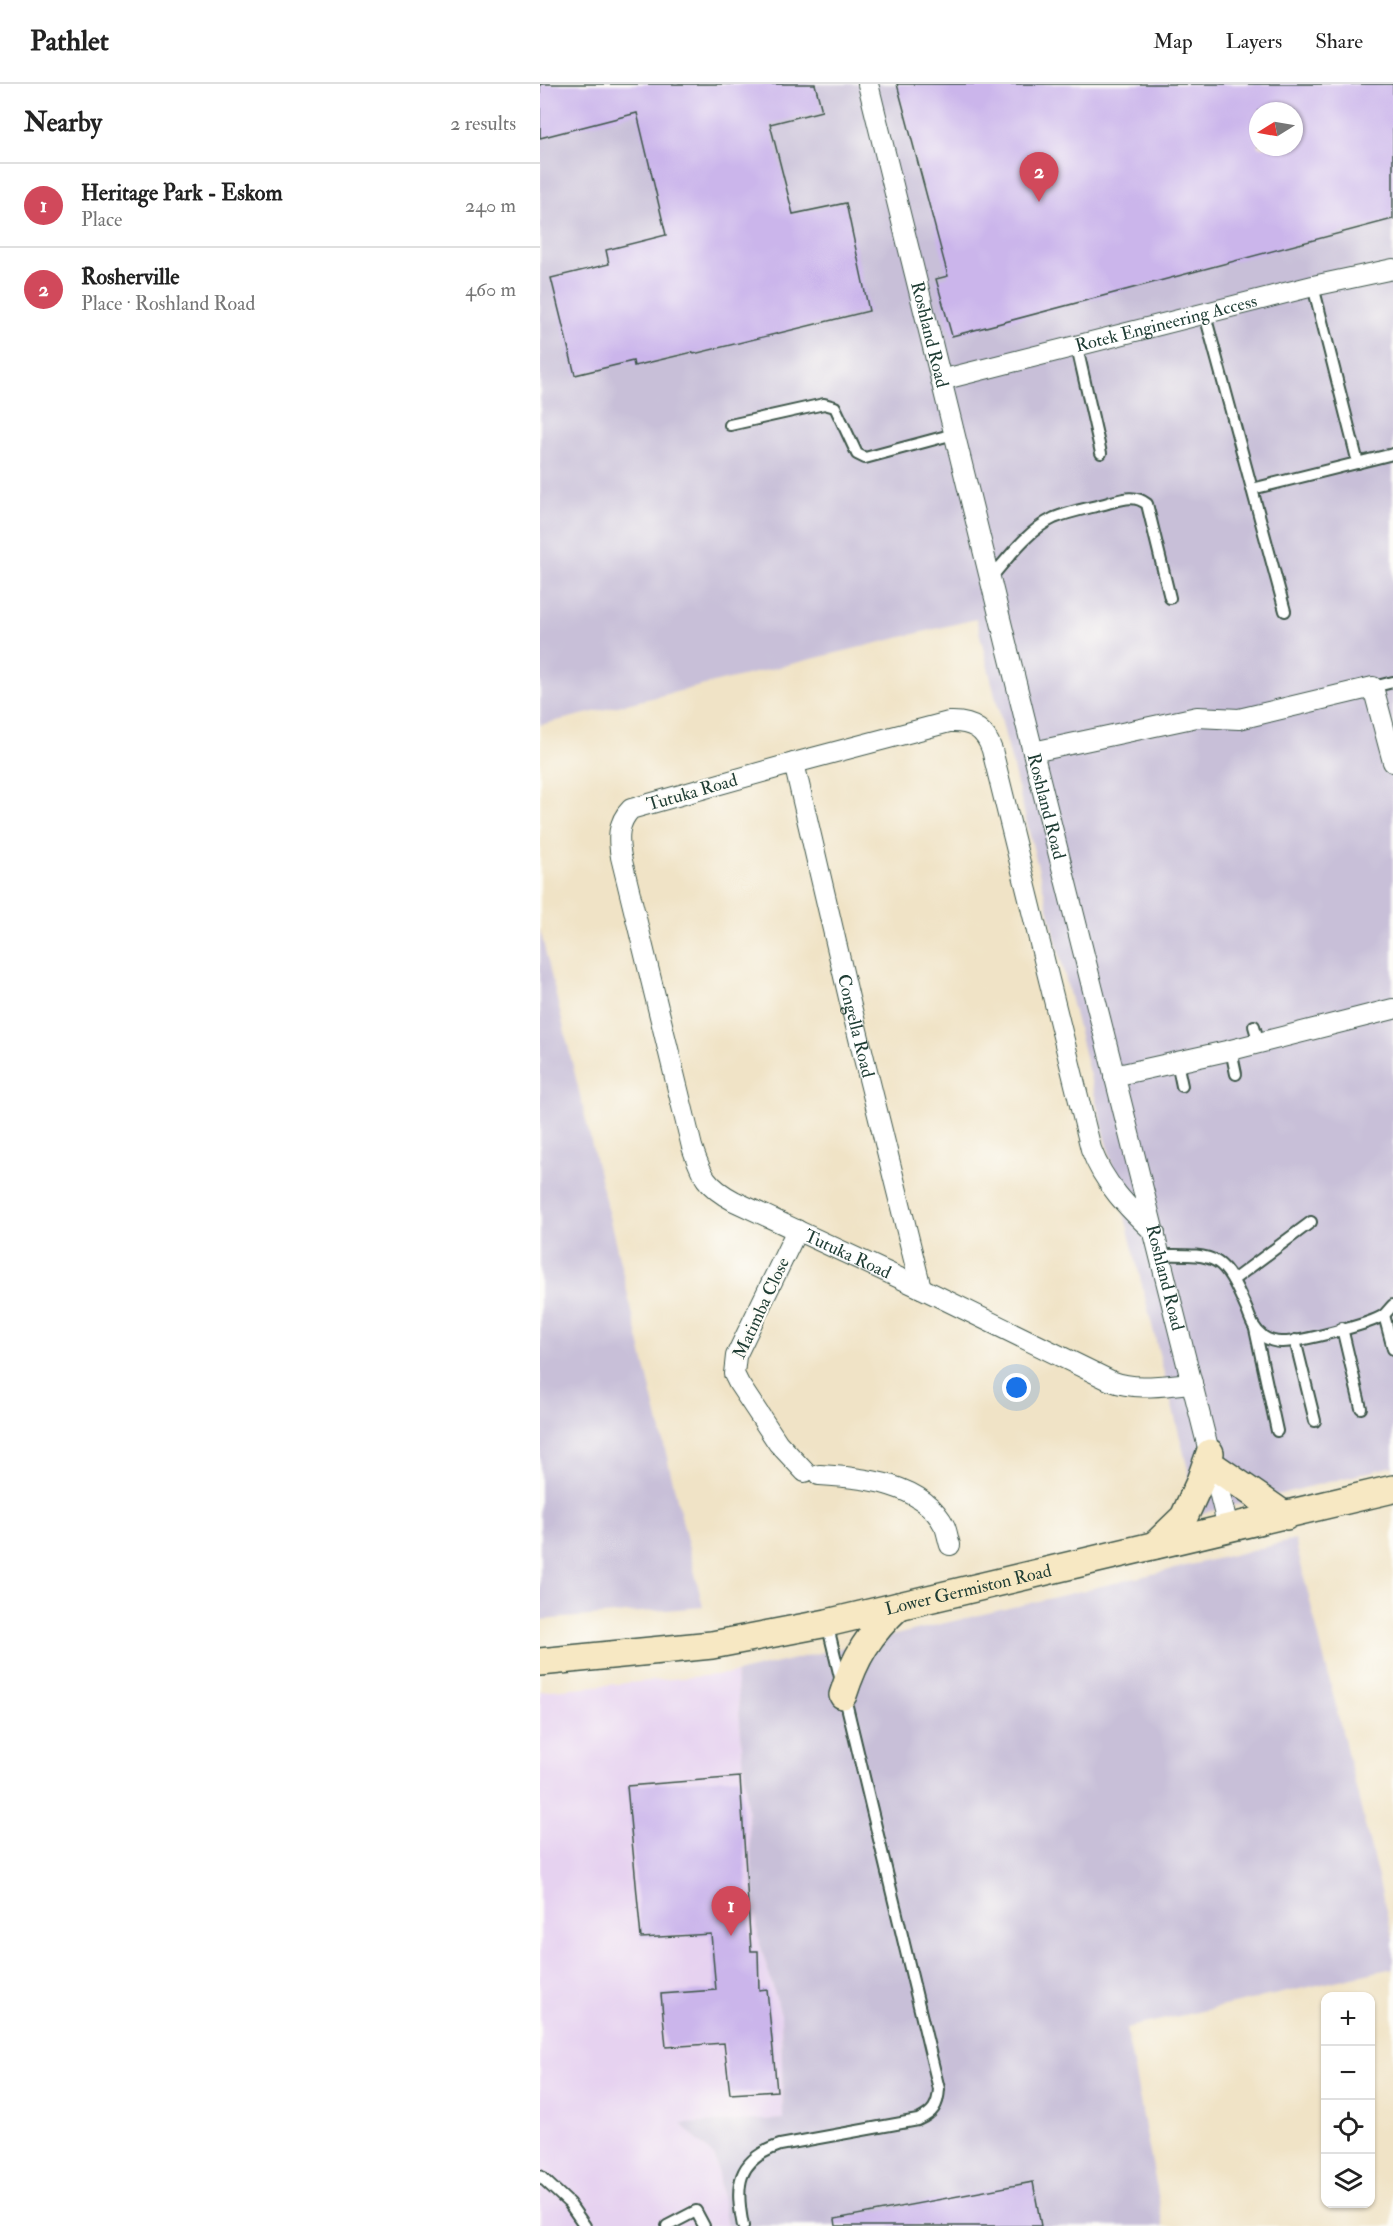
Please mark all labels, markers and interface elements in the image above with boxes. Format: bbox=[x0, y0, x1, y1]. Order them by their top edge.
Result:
text: Pathlet bbox=[30, 24, 109, 59]
text: Map bbox=[1153, 28, 1193, 55]
text: Layers bbox=[1226, 28, 1282, 55]
text: Share bbox=[1315, 28, 1363, 55]
north arrow bbox=[1249, 102, 1303, 156]
text: Nearby bbox=[24, 107, 102, 139]
text: 2 results bbox=[450, 111, 516, 136]
pin: 2 bbox=[1020, 152, 1058, 202]
text: Heritage Park - Eskom bbox=[81, 179, 283, 207]
text: 1 bbox=[40, 193, 47, 218]
text: 240 m bbox=[465, 193, 516, 218]
text: Place bbox=[81, 207, 122, 232]
text: Rosherville bbox=[81, 263, 179, 291]
text: 2 bbox=[38, 277, 49, 302]
text: 460 m bbox=[465, 277, 516, 302]
street label: Roshland Road bbox=[905, 279, 954, 390]
street label: Rotek Engineering Access bbox=[1073, 290, 1259, 358]
text: Place · Roshland Road bbox=[81, 291, 255, 316]
street label: Roshland Road bbox=[1022, 751, 1071, 862]
street label: Tutuka Road bbox=[644, 769, 740, 816]
street label: Congella Road bbox=[832, 972, 879, 1080]
street label: Roshland Road bbox=[1140, 1222, 1189, 1333]
street label: Tutuka Road bbox=[800, 1224, 895, 1285]
street label: Matimba Close bbox=[728, 1253, 795, 1363]
your location bbox=[1002, 1373, 1031, 1402]
street label: Lower Germiston Road bbox=[883, 1559, 1054, 1621]
pin: 1 bbox=[712, 1886, 750, 1936]
map controls bbox=[1321, 1992, 1375, 2208]
button: + bbox=[1321, 1992, 1375, 2046]
button: − bbox=[1321, 2046, 1375, 2100]
button: locate bbox=[1321, 2100, 1375, 2154]
button: layers bbox=[1321, 2154, 1375, 2208]

